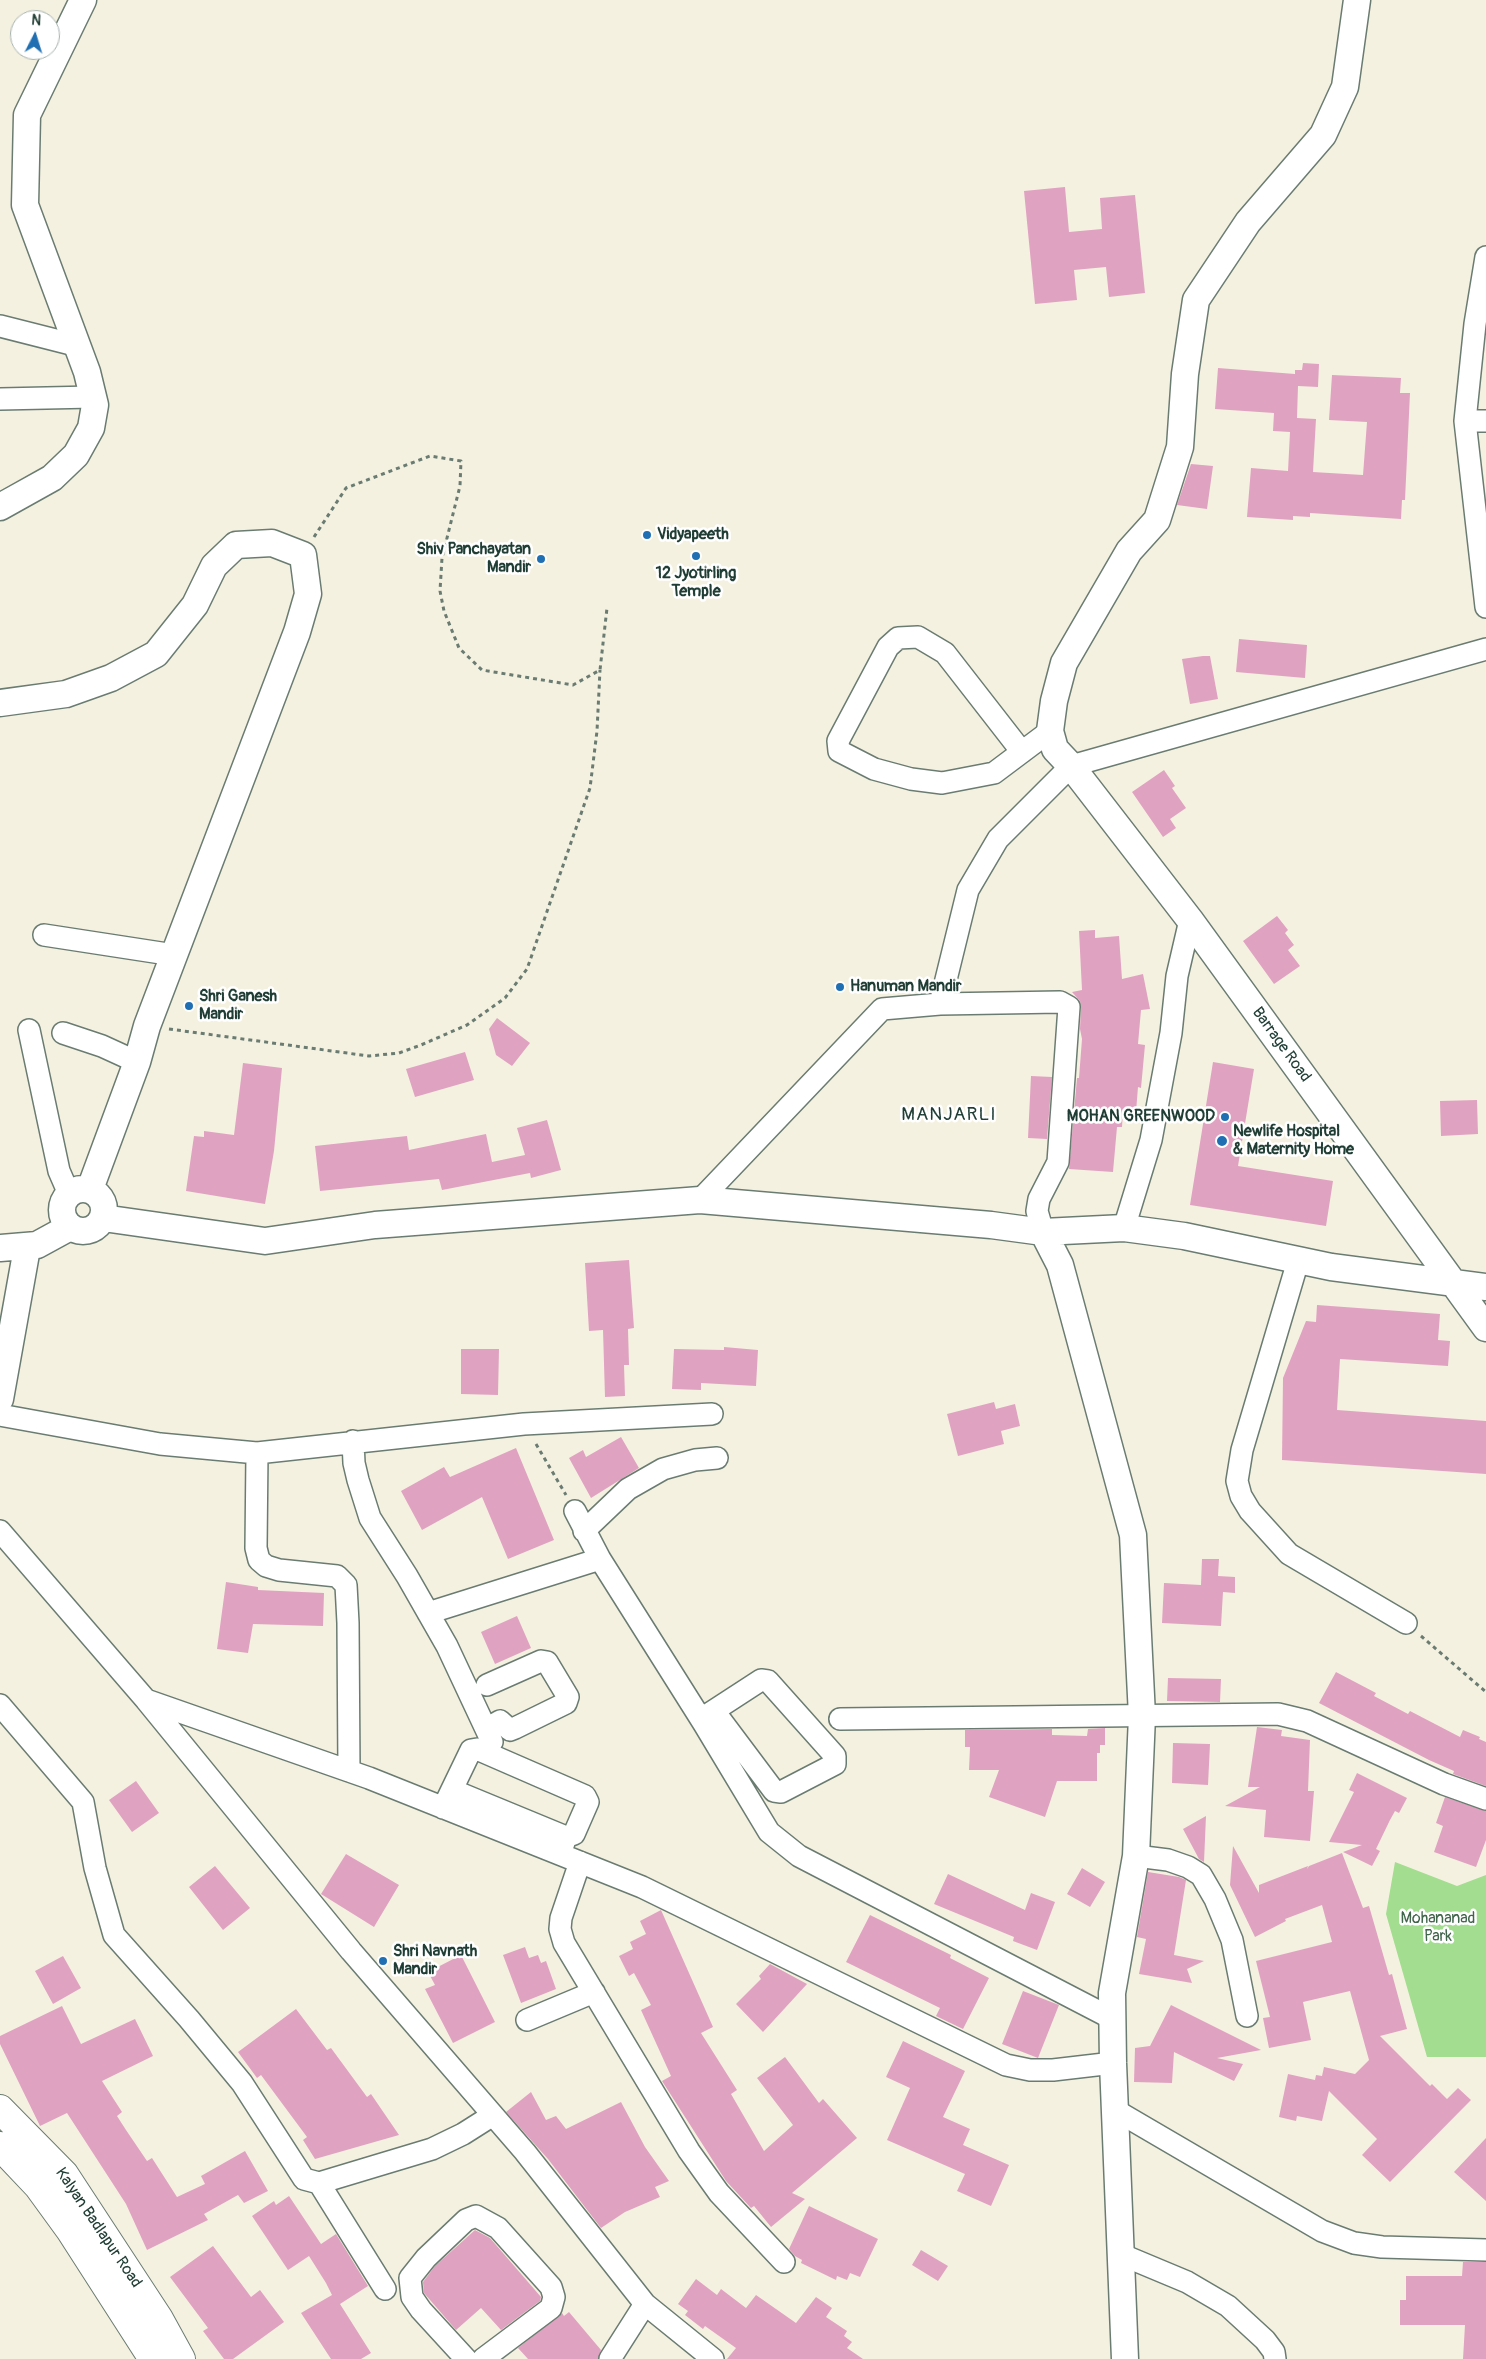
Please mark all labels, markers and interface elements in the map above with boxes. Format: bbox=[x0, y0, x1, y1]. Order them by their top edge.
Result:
north arrow bbox=[10, 10, 60, 60]
text: N bbox=[31, 12, 42, 29]
place label: Vidyapeeth bbox=[657, 525, 729, 545]
marker: Vidyapeeth bbox=[641, 529, 653, 541]
place label: Shiv Panchayatan Mandir bbox=[416, 540, 531, 578]
marker: 12 Jyotirling Temple bbox=[690, 550, 702, 562]
marker: Shiv Panchayatan Mandir bbox=[535, 553, 547, 565]
place label: 12 Jyotirling Temple bbox=[656, 564, 736, 602]
place label: Hanuman Mandir bbox=[850, 977, 961, 997]
marker: Hanuman Mandir bbox=[834, 981, 846, 993]
place label: Shri Ganesh Mandir bbox=[199, 987, 277, 1025]
marker: Shri Ganesh Mandir bbox=[183, 1000, 195, 1012]
street label: Barrage Road bbox=[1247, 1004, 1315, 1086]
district label: MANJARLI bbox=[900, 1104, 998, 1126]
place label: MOHAN GREENWOOD bbox=[1067, 1107, 1215, 1127]
marker: MOHAN GREENWOOD bbox=[1219, 1111, 1231, 1123]
place label: Newlife Hospital & Maternity Home bbox=[1233, 1122, 1354, 1160]
marker: Newlife Hospital & Maternity Home bbox=[1215, 1134, 1229, 1148]
park label: Mohananad Park bbox=[1401, 1909, 1475, 1947]
place label: Shri Navnath Mandir bbox=[393, 1942, 477, 1980]
marker: Shri Navnath Mandir bbox=[377, 1955, 389, 1967]
street label: Kalyan Badlapur Road bbox=[51, 2164, 145, 2292]

